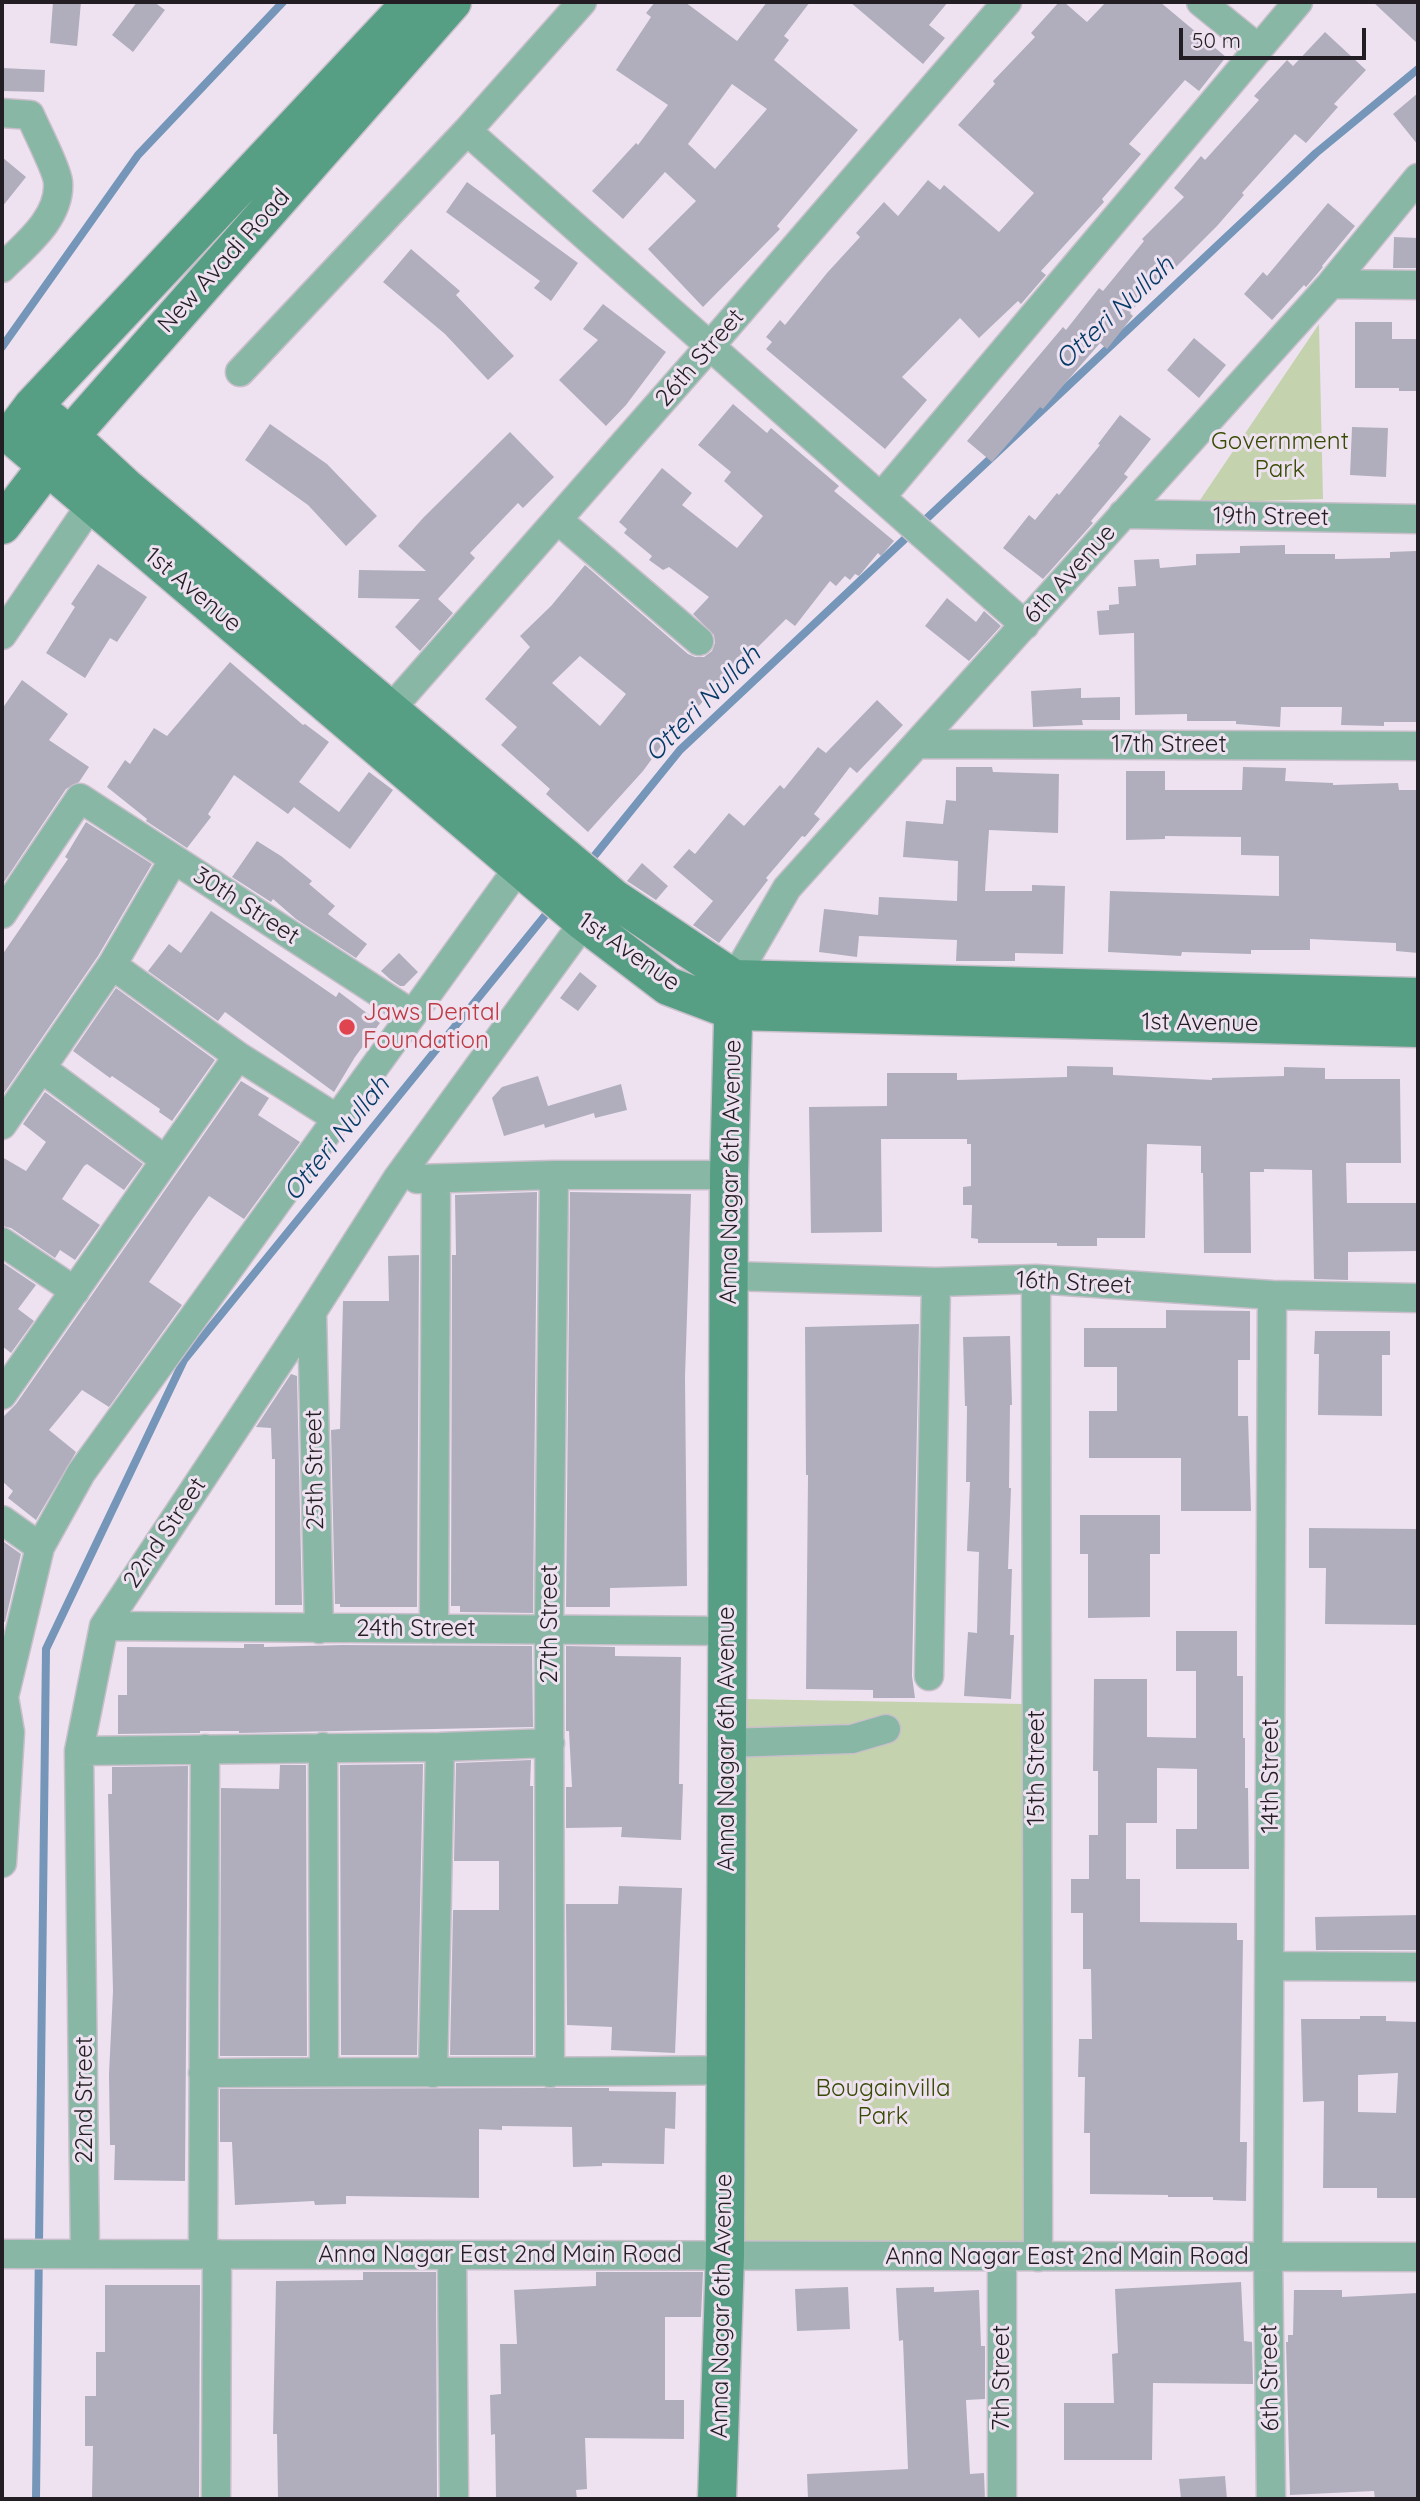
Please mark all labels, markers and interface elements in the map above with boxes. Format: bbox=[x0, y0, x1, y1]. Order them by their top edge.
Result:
scale bar bbox=[1182, 14, 1369, 58]
text: 50 m bbox=[1192, 27, 1241, 53]
street label: New Avadi Road bbox=[152, 183, 296, 339]
water label: Otteri Nullah bbox=[1049, 250, 1181, 376]
street label: 26th Street bbox=[650, 303, 750, 413]
park label: Government Park bbox=[1211, 428, 1349, 484]
street label: 19th Street bbox=[1213, 502, 1329, 532]
street label: 6th Avenue bbox=[1018, 519, 1122, 629]
street label: 1st Avenue bbox=[139, 541, 247, 639]
water label: Otteri Nullah bbox=[639, 640, 767, 768]
street label: 17th Street bbox=[1111, 731, 1227, 759]
street label: 30th Street bbox=[188, 861, 304, 951]
street label: 1st Avenue bbox=[573, 907, 685, 997]
place label: Jaws Dental Foundation bbox=[363, 999, 500, 1055]
street label: 1st Avenue bbox=[1141, 1008, 1259, 1038]
marker: Jaws Dental Foundation bbox=[337, 1017, 357, 1037]
street label: Anna Nagar 6th Avenue bbox=[714, 1039, 748, 1305]
water label: Otteri Nullah bbox=[277, 1071, 397, 1207]
street label: 16th Street bbox=[1015, 1266, 1133, 1300]
street label: 25th Street bbox=[300, 1410, 330, 1530]
street label: 22nd Street bbox=[118, 1472, 212, 1594]
street label: 27th Street bbox=[536, 1564, 564, 1684]
street label: Anna Nagar 6th Avenue bbox=[713, 1607, 741, 1871]
street label: 24th Street bbox=[356, 1615, 476, 1643]
street label: 15th Street bbox=[1023, 1710, 1051, 1826]
street label: 14th Street bbox=[1257, 1718, 1285, 1834]
street label: 22nd Street bbox=[71, 2036, 99, 2164]
park label: Bougainvilla Park bbox=[815, 2075, 951, 2131]
street label: Anna Nagar 6th Avenue bbox=[705, 2173, 739, 2439]
street label: Anna Nagar East 2nd Main Road bbox=[318, 2241, 682, 2269]
street label: Anna Nagar East 2nd Main Road bbox=[885, 2243, 1249, 2271]
street label: 6th Street bbox=[1255, 2324, 1285, 2432]
street label: 7th Street bbox=[988, 2325, 1016, 2431]

